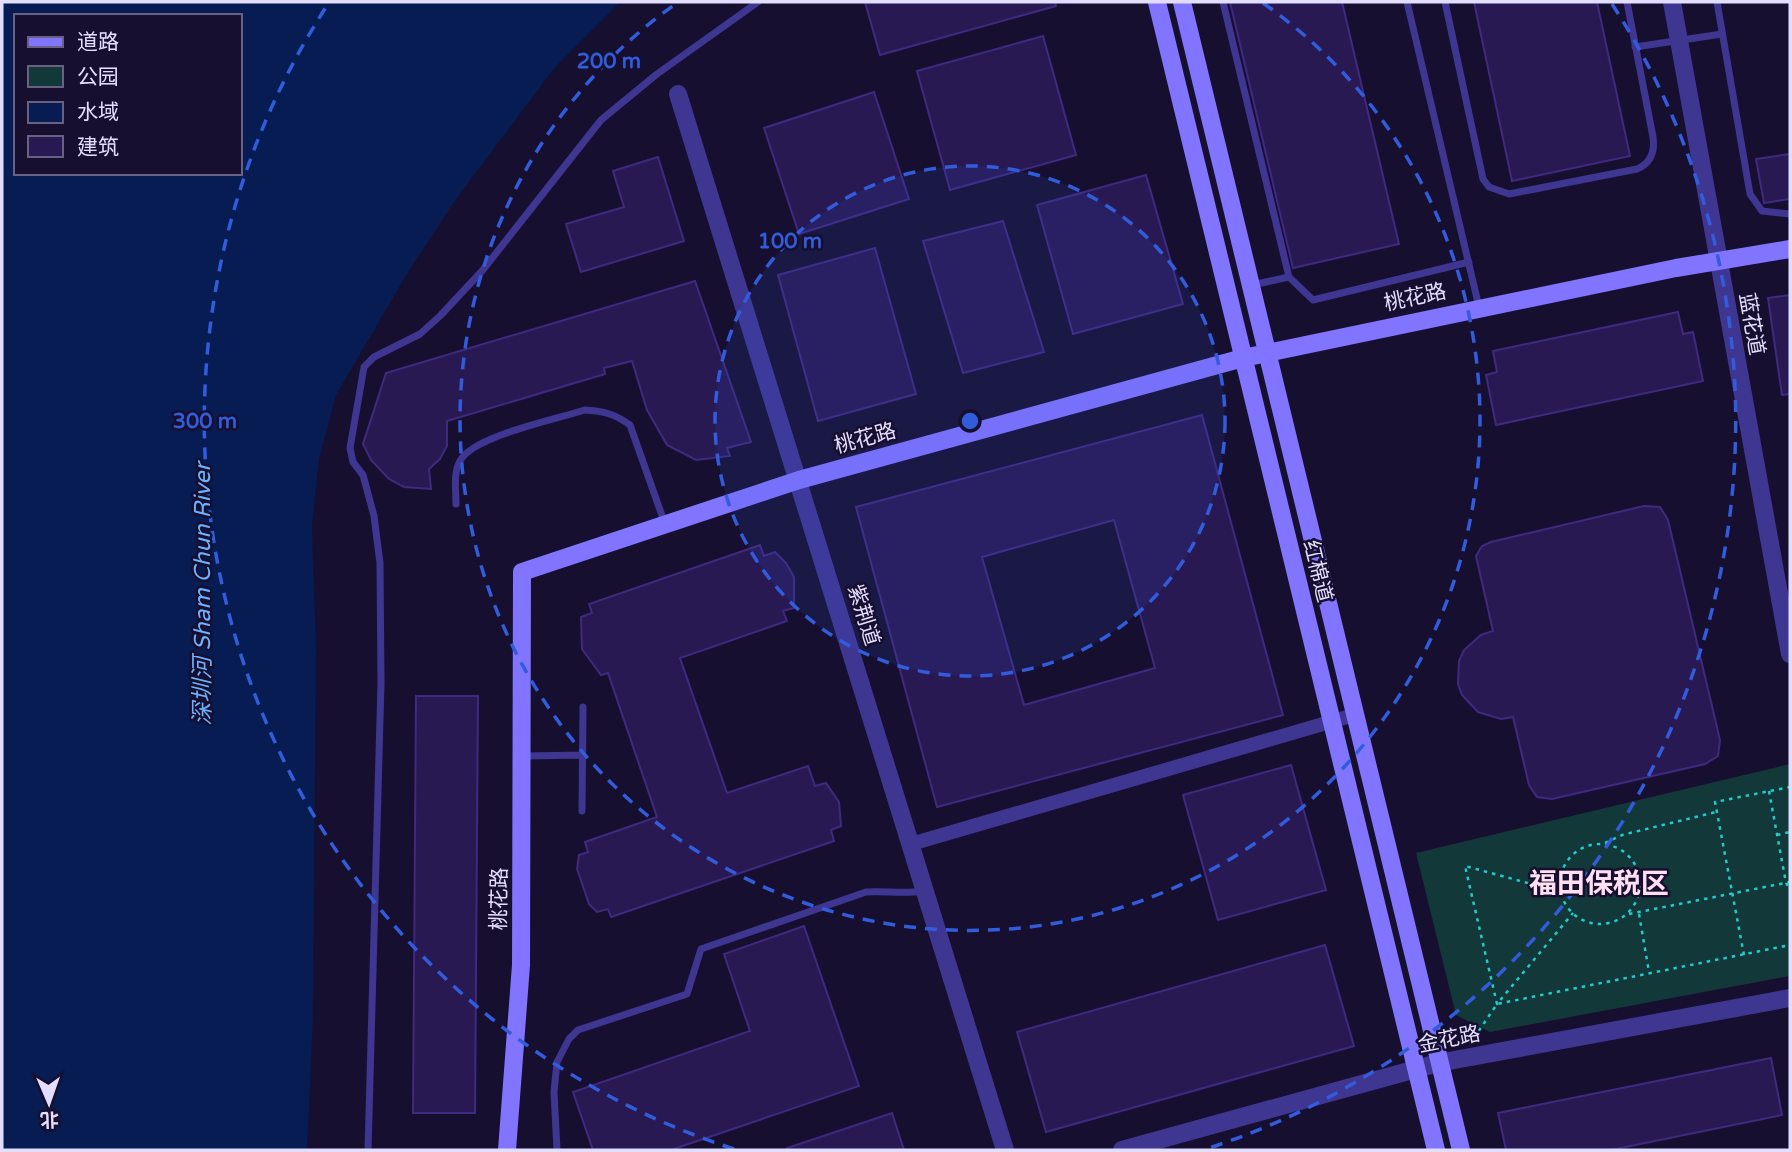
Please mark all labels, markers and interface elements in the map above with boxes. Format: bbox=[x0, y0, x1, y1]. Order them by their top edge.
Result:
legend bbox=[14, 14, 242, 175]
text: 道路 bbox=[77, 30, 119, 55]
text: 200 m bbox=[577, 49, 641, 74]
text: 公园 bbox=[77, 65, 119, 90]
text: 水域 bbox=[77, 100, 119, 125]
text: 建筑 bbox=[77, 135, 119, 160]
text: 100 m bbox=[758, 229, 822, 254]
street label: 桃花路 bbox=[1382, 279, 1449, 316]
street label: 蓝花道 bbox=[1734, 291, 1769, 357]
text: 300 m bbox=[173, 409, 237, 434]
centre of rings bbox=[958, 409, 982, 433]
street label: 桃花路 bbox=[831, 418, 899, 459]
water label: 深圳河 Sham Chun River bbox=[189, 459, 217, 725]
street label: 红棉道 bbox=[1298, 538, 1337, 605]
street label: 紫荆道 bbox=[842, 581, 885, 649]
street label: 桃花路 bbox=[486, 867, 513, 931]
district label: 福田保税区 bbox=[1529, 867, 1669, 901]
street label: 金花路 bbox=[1416, 1021, 1482, 1058]
north arrow bbox=[14, 1068, 84, 1138]
text: 北 bbox=[40, 1108, 59, 1130]

